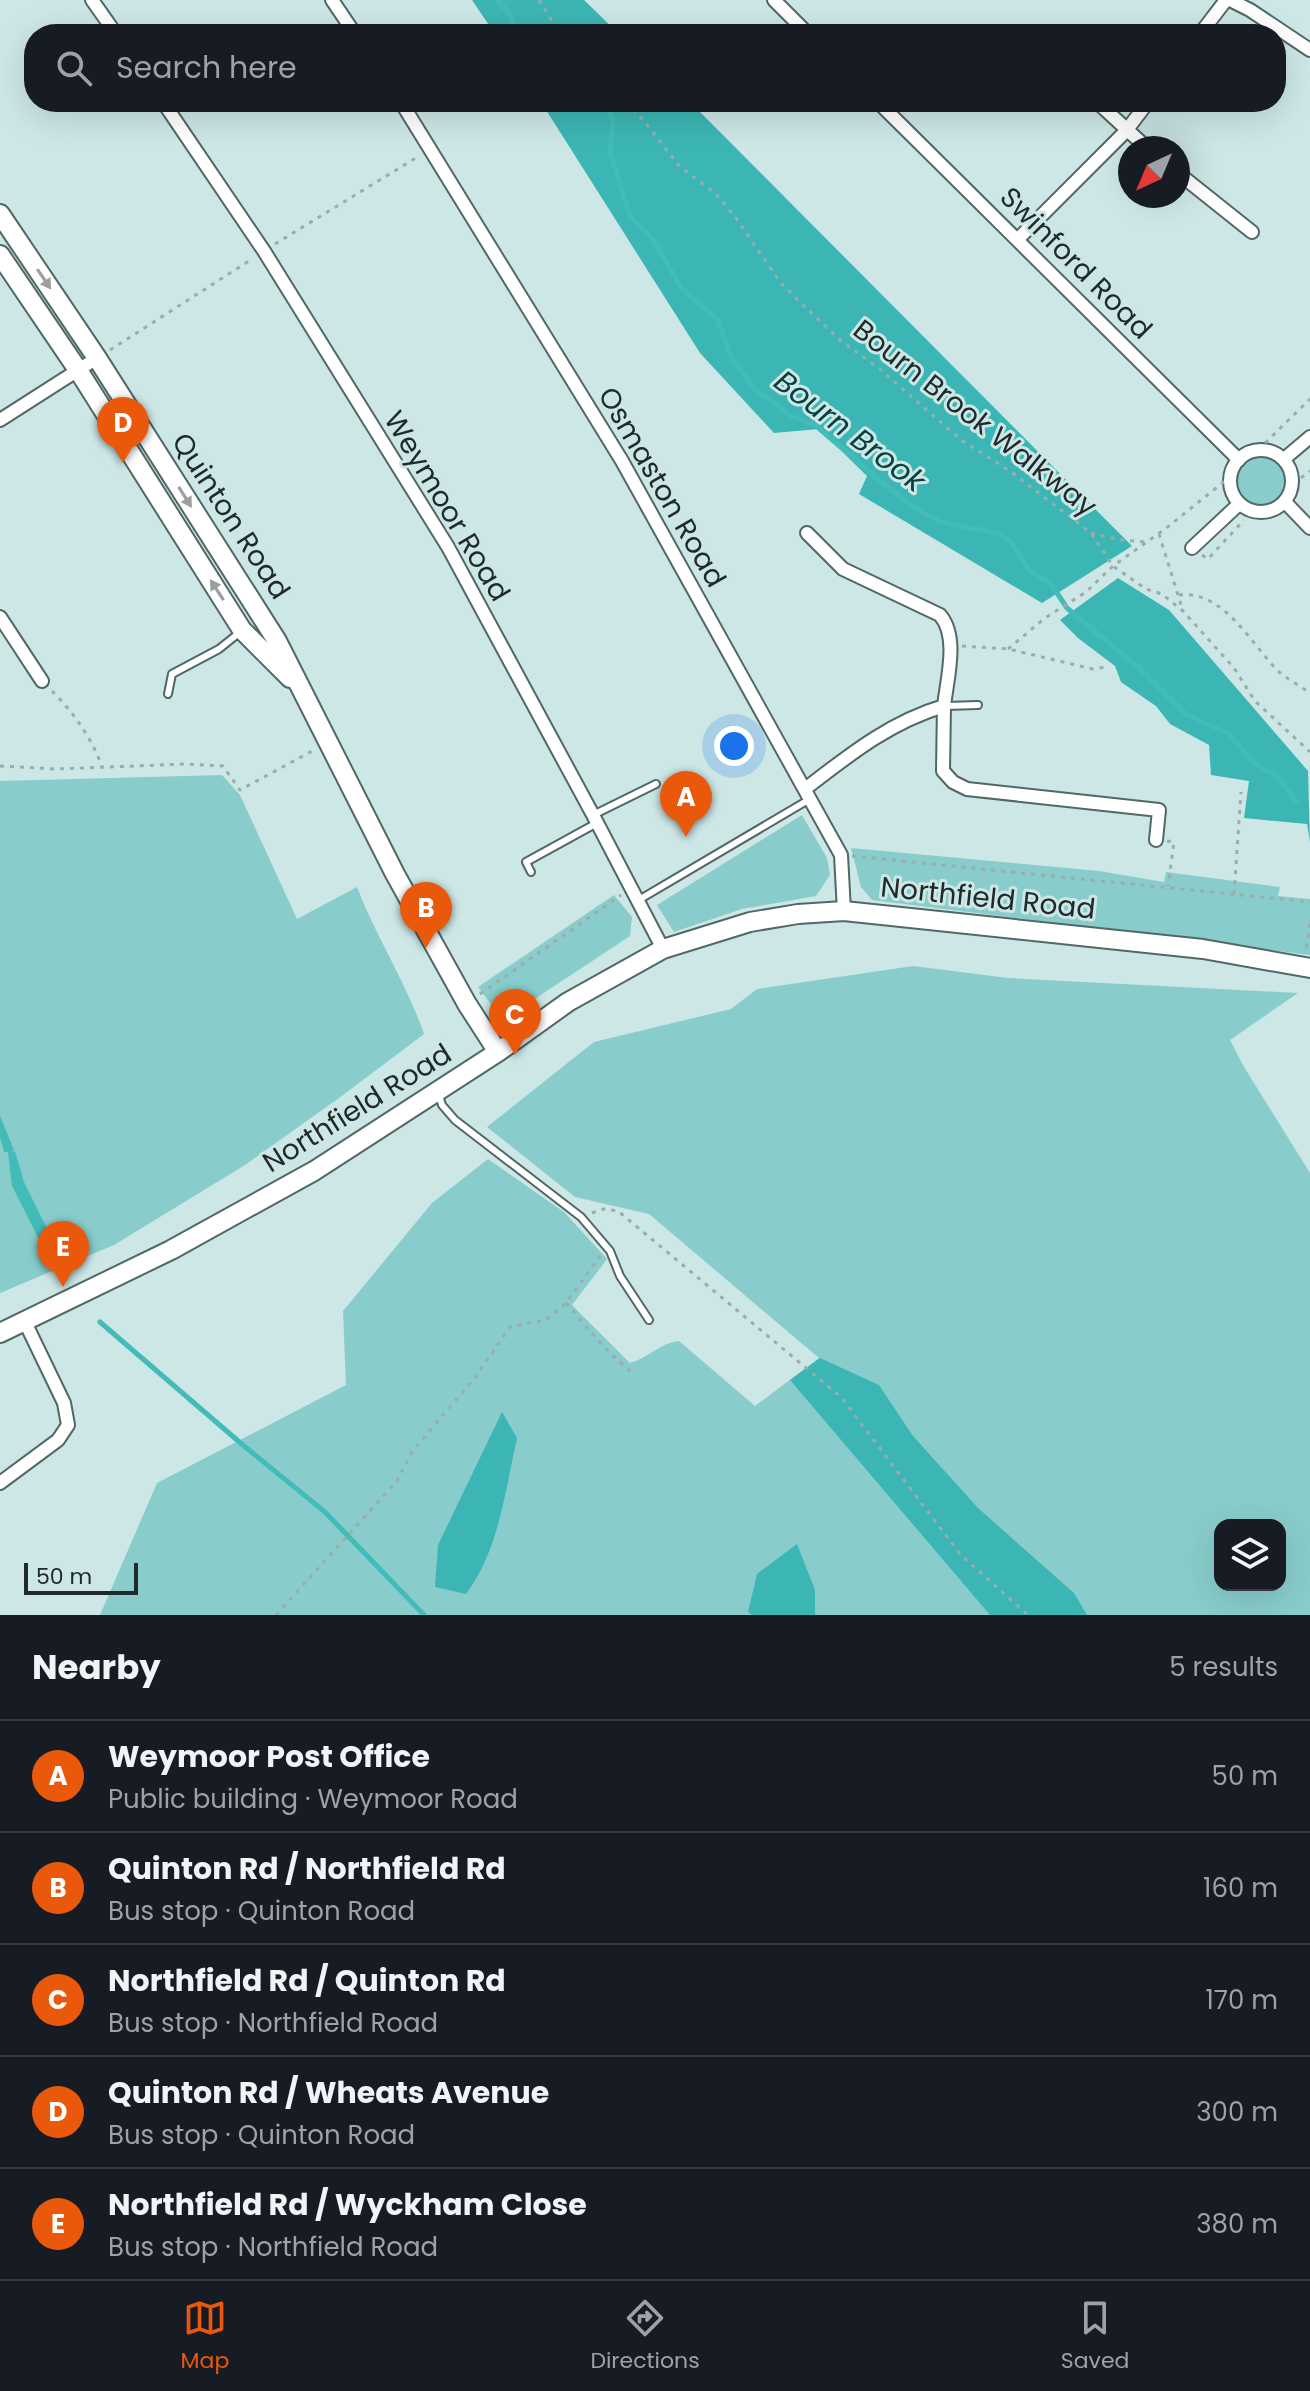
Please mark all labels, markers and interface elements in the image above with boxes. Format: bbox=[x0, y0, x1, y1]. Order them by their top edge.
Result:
search box bbox=[24, 24, 1286, 112]
icon: search bbox=[52, 46, 96, 90]
text: Search here bbox=[116, 46, 297, 89]
north arrow bbox=[1118, 136, 1190, 208]
street label: Swinford Road bbox=[991, 178, 1161, 348]
one-way arrow bbox=[36, 269, 51, 290]
street label: Bourn Brook Walkway bbox=[847, 313, 1103, 523]
water label: Bourn Brook bbox=[767, 363, 933, 499]
street label: Osmaston Road bbox=[589, 380, 735, 594]
pin: D bbox=[97, 397, 149, 463]
street label: Weymoor Road bbox=[375, 403, 519, 609]
street label: Quinton Road bbox=[163, 425, 299, 607]
one-way arrow bbox=[178, 486, 192, 508]
one-way arrow bbox=[210, 579, 225, 600]
your location bbox=[714, 726, 754, 766]
pin: A bbox=[660, 771, 712, 837]
street label: Northfield Road bbox=[879, 867, 1097, 929]
pin: B bbox=[400, 882, 452, 948]
pin: C bbox=[489, 989, 541, 1055]
street label: Northfield Road bbox=[255, 1034, 459, 1182]
pin: E bbox=[37, 1221, 89, 1287]
map controls bbox=[1214, 1519, 1286, 1591]
button: layers bbox=[1214, 1519, 1286, 1591]
scale bar bbox=[24, 1559, 138, 1595]
text: 50 m bbox=[36, 1561, 92, 1592]
text: Nearby bbox=[32, 1643, 161, 1691]
text: 5 results bbox=[1169, 1649, 1278, 1685]
text: Weymoor Post Office bbox=[108, 1735, 430, 1778]
text: A bbox=[48, 1758, 68, 1794]
text: 50 m bbox=[1212, 1758, 1278, 1794]
text: Public building · Weymoor Road bbox=[108, 1781, 518, 1817]
text: Quinton Rd / Northfield Rd bbox=[108, 1847, 506, 1890]
text: B bbox=[49, 1870, 67, 1906]
text: 160 m bbox=[1203, 1870, 1278, 1906]
text: Bus stop · Quinton Road bbox=[108, 1893, 415, 1929]
text: Northfield Rd / Quinton Rd bbox=[108, 1959, 506, 2002]
text: C bbox=[48, 1982, 68, 2018]
text: 170 m bbox=[1205, 1982, 1278, 2018]
text: Bus stop · Northfield Road bbox=[108, 2005, 438, 2041]
text: Quinton Rd / Wheats Avenue bbox=[108, 2071, 549, 2114]
text: D bbox=[49, 2094, 67, 2130]
text: 300 m bbox=[1196, 2094, 1278, 2130]
text: Bus stop · Quinton Road bbox=[108, 2117, 415, 2153]
text: Northfield Rd / Wyckham Close bbox=[108, 2183, 587, 2226]
text: E bbox=[51, 2206, 65, 2242]
text: 380 m bbox=[1196, 2206, 1278, 2242]
text: Bus stop · Northfield Road bbox=[108, 2229, 438, 2265]
tab: Map bbox=[181, 2296, 229, 2377]
tab: Directions bbox=[590, 2296, 700, 2377]
tab: Saved bbox=[1061, 2296, 1129, 2377]

